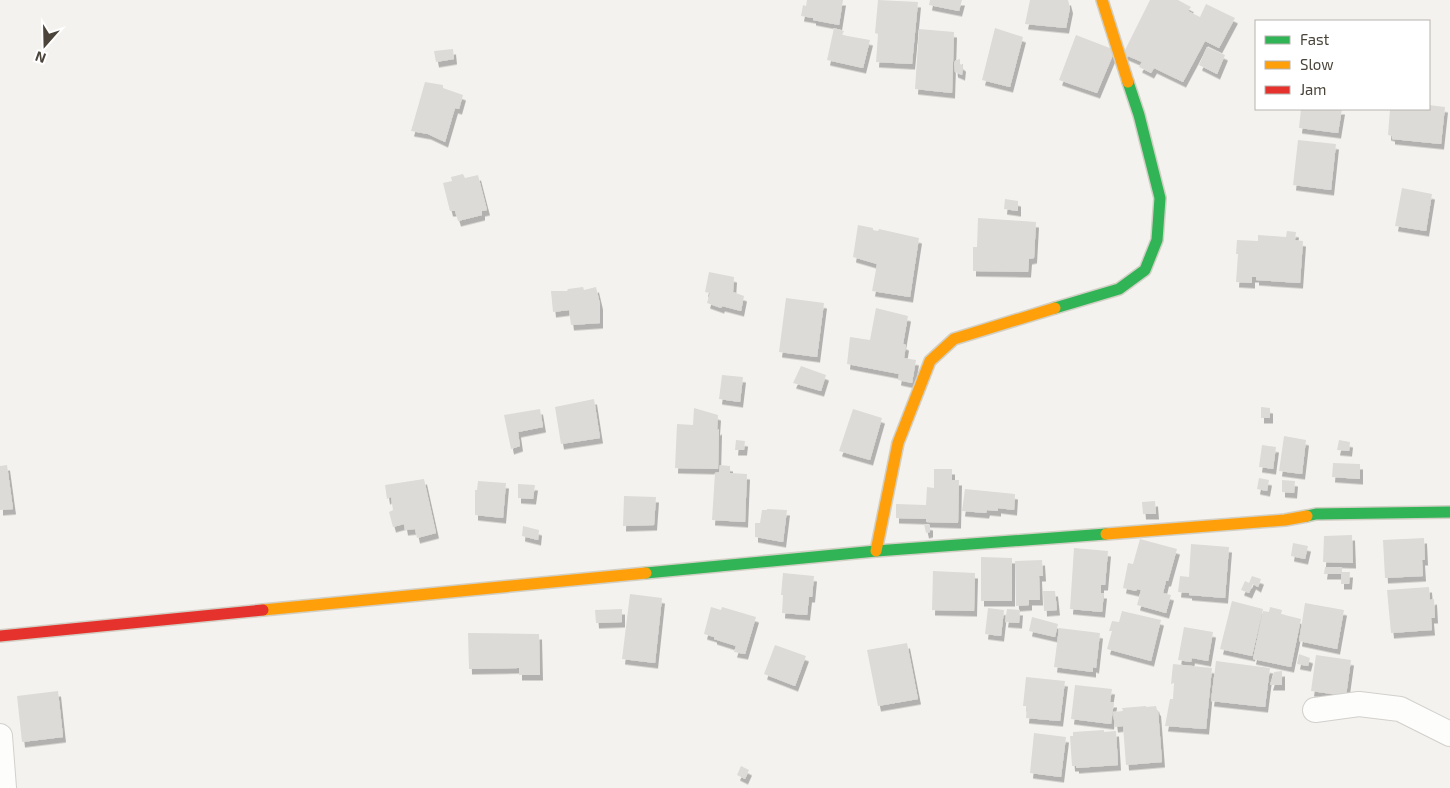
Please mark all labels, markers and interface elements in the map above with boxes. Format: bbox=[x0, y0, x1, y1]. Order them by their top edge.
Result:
north arrow bbox=[20, 20, 70, 70]
legend bbox=[1255, 20, 1430, 110]
text: Fast bbox=[1300, 30, 1330, 48]
text: N bbox=[33, 48, 48, 67]
text: Slow bbox=[1300, 55, 1334, 73]
text: Jam bbox=[1300, 80, 1326, 98]

